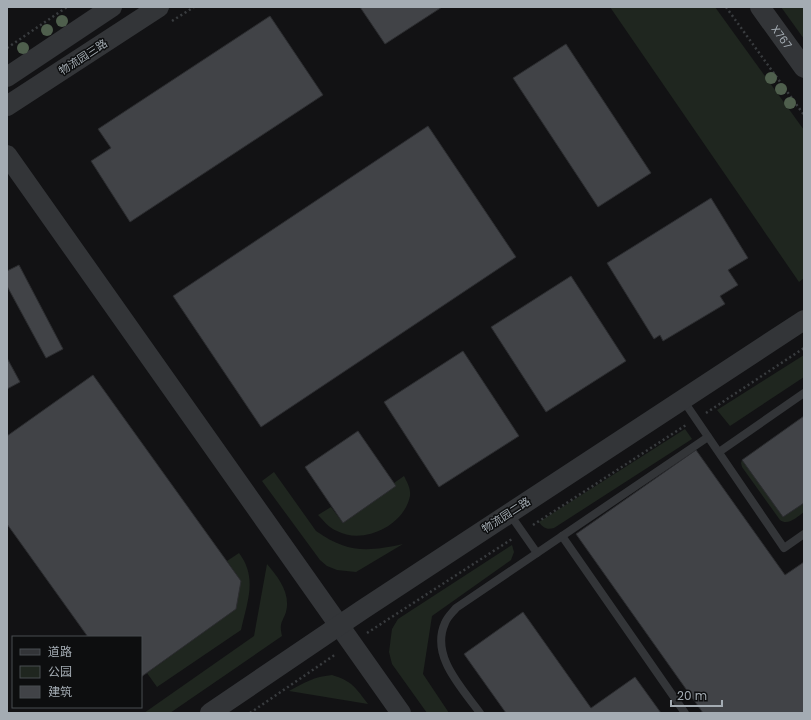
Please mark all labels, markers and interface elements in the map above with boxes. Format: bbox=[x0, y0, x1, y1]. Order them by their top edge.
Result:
street label: X767 bbox=[768, 22, 796, 52]
street label: 物流园三路 bbox=[56, 35, 110, 79]
street label: 物流园二路 bbox=[479, 493, 533, 537]
legend bbox=[12, 636, 142, 708]
text: 道路 bbox=[48, 643, 72, 660]
text: 公园 bbox=[48, 663, 72, 680]
scale bar bbox=[671, 682, 722, 708]
text: 建筑 bbox=[48, 683, 72, 700]
text: 20 m bbox=[677, 687, 707, 704]

